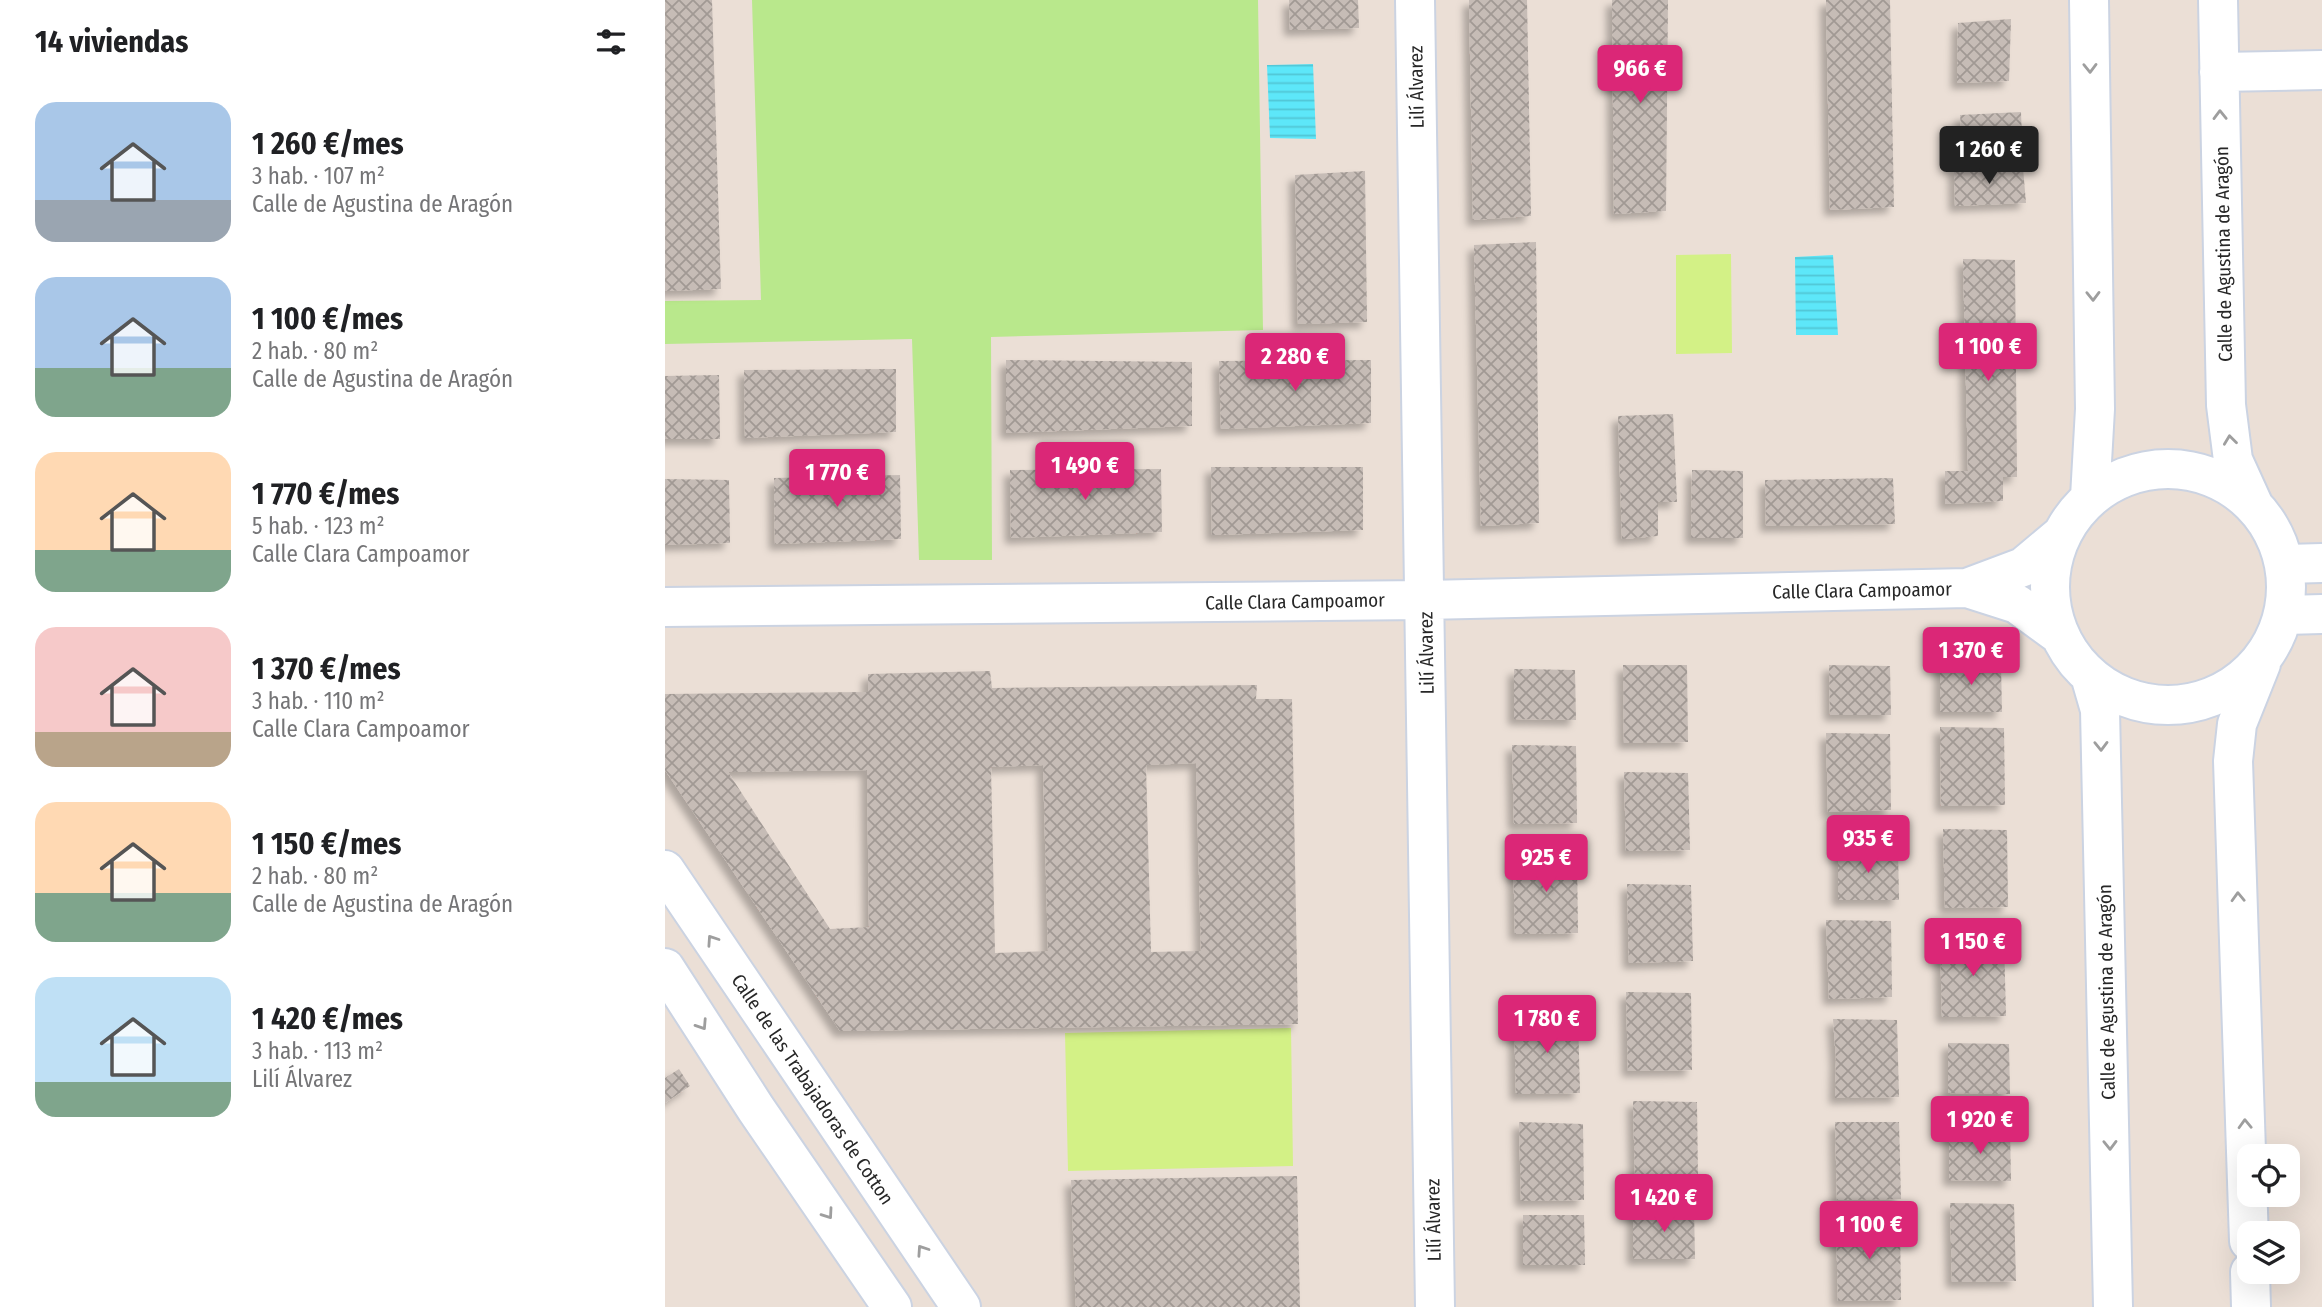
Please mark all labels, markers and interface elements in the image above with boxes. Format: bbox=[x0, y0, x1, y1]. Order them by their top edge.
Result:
icon: filters bbox=[592, 23, 630, 61]
text: 14 viviendas bbox=[35, 24, 188, 60]
street label: Lilí Álvarez bbox=[1404, 45, 1429, 129]
pin: 966 € bbox=[1591, 46, 1689, 105]
text: 966 € bbox=[1613, 54, 1667, 82]
one-way arrow bbox=[2082, 63, 2098, 74]
one-way arrow bbox=[2212, 109, 2228, 120]
text: 1 260 €/mes bbox=[252, 126, 404, 162]
pin: 1 260 € bbox=[1924, 127, 2054, 186]
icon: home bbox=[91, 130, 175, 214]
text: 1 260 € bbox=[1956, 135, 2022, 163]
street label: Calle de Agustina de Aragón bbox=[2210, 146, 2237, 362]
text: 3 hab. · 107 m² bbox=[252, 162, 385, 190]
text: Calle de Agustina de Aragón bbox=[252, 190, 513, 218]
one-way arrow bbox=[2086, 290, 2101, 301]
text: 1 100 €/mes bbox=[252, 301, 403, 337]
icon: home bbox=[91, 305, 175, 389]
pin: 1 100 € bbox=[1923, 324, 2053, 383]
text: 1 100 € bbox=[1955, 332, 2021, 360]
pin: 2 280 € bbox=[1230, 334, 1360, 393]
text: 2 hab. · 80 m² bbox=[252, 337, 378, 365]
text: 2 280 € bbox=[1261, 342, 1329, 370]
text: Calle de Agustina de Aragón bbox=[252, 365, 513, 393]
one-way arrow bbox=[2223, 435, 2238, 446]
pin: 1 490 € bbox=[1020, 442, 1150, 502]
pin: 1 770 € bbox=[772, 449, 902, 509]
text: 1 490 € bbox=[1051, 451, 1119, 479]
text: 1 770 € bbox=[805, 458, 869, 486]
text: 1 770 €/mes bbox=[252, 476, 399, 512]
icon: home bbox=[91, 480, 175, 564]
text: 5 hab. · 123 m² bbox=[252, 512, 385, 540]
text: Calle Clara Campoamor bbox=[252, 540, 470, 568]
street label: Calle Clara Campoamor bbox=[1772, 577, 1952, 604]
street label: Calle Clara Campoamor bbox=[1205, 588, 1385, 615]
street label: Lilí Álvarez bbox=[1414, 611, 1439, 695]
pin: 1 370 € bbox=[1906, 628, 2036, 687]
text: 1 370 € bbox=[1939, 636, 2003, 664]
text: 1 370 €/mes bbox=[252, 651, 401, 687]
icon: home bbox=[91, 655, 175, 739]
text: 3 hab. · 110 m² bbox=[252, 687, 385, 715]
text: Calle Clara Campoamor bbox=[252, 715, 470, 743]
one-way arrow bbox=[2093, 741, 2109, 752]
pin: 935 € bbox=[1819, 816, 1917, 875]
text: 935 € bbox=[1843, 824, 1893, 852]
text: 1 150 €/mes bbox=[252, 826, 401, 862]
icon: home bbox=[91, 830, 175, 914]
pin: 925 € bbox=[1497, 834, 1595, 894]
text: 925 € bbox=[1521, 843, 1571, 871]
text: 2 hab. · 80 m² bbox=[252, 862, 378, 890]
street label: Calle de Agustina de Aragón bbox=[2093, 884, 2120, 1100]
text: Calle de Agustina de Aragón bbox=[252, 890, 513, 918]
one-way arrow bbox=[2230, 891, 2245, 902]
pin: 1 150 € bbox=[1908, 918, 2038, 978]
text: 1 150 € bbox=[1940, 927, 2006, 955]
one-way arrow bbox=[708, 935, 721, 948]
street label: Calle de las Trabajadoras de Cotton bbox=[727, 970, 899, 1209]
pin: 1 780 € bbox=[1482, 996, 1612, 1055]
text: 1 420 €/mes bbox=[252, 1001, 403, 1037]
text: 1 780 € bbox=[1514, 1004, 1580, 1032]
icon: home bbox=[91, 1005, 175, 1089]
one-way arrow bbox=[693, 1018, 706, 1031]
text: 3 hab. · 113 m² bbox=[252, 1037, 383, 1065]
text: Lilí Álvarez bbox=[252, 1065, 352, 1093]
pin: 1 920 € bbox=[1915, 1096, 2045, 1156]
text: 1 920 € bbox=[1947, 1105, 2013, 1133]
one-way arrow bbox=[2237, 1118, 2253, 1129]
one-way arrow bbox=[2102, 1140, 2117, 1151]
map controls bbox=[2237, 1144, 2300, 1284]
button: locate bbox=[2237, 1144, 2300, 1207]
pin: 1 420 € bbox=[1599, 1174, 1729, 1234]
street label: Lilí Álvarez bbox=[1421, 1178, 1446, 1262]
text: 1 420 € bbox=[1631, 1183, 1697, 1211]
pin: 1 100 € bbox=[1804, 1202, 1934, 1261]
one-way arrow bbox=[820, 1207, 833, 1220]
text: 1 100 € bbox=[1836, 1210, 1902, 1238]
button: layers bbox=[2237, 1221, 2300, 1284]
one-way arrow bbox=[917, 1245, 930, 1258]

